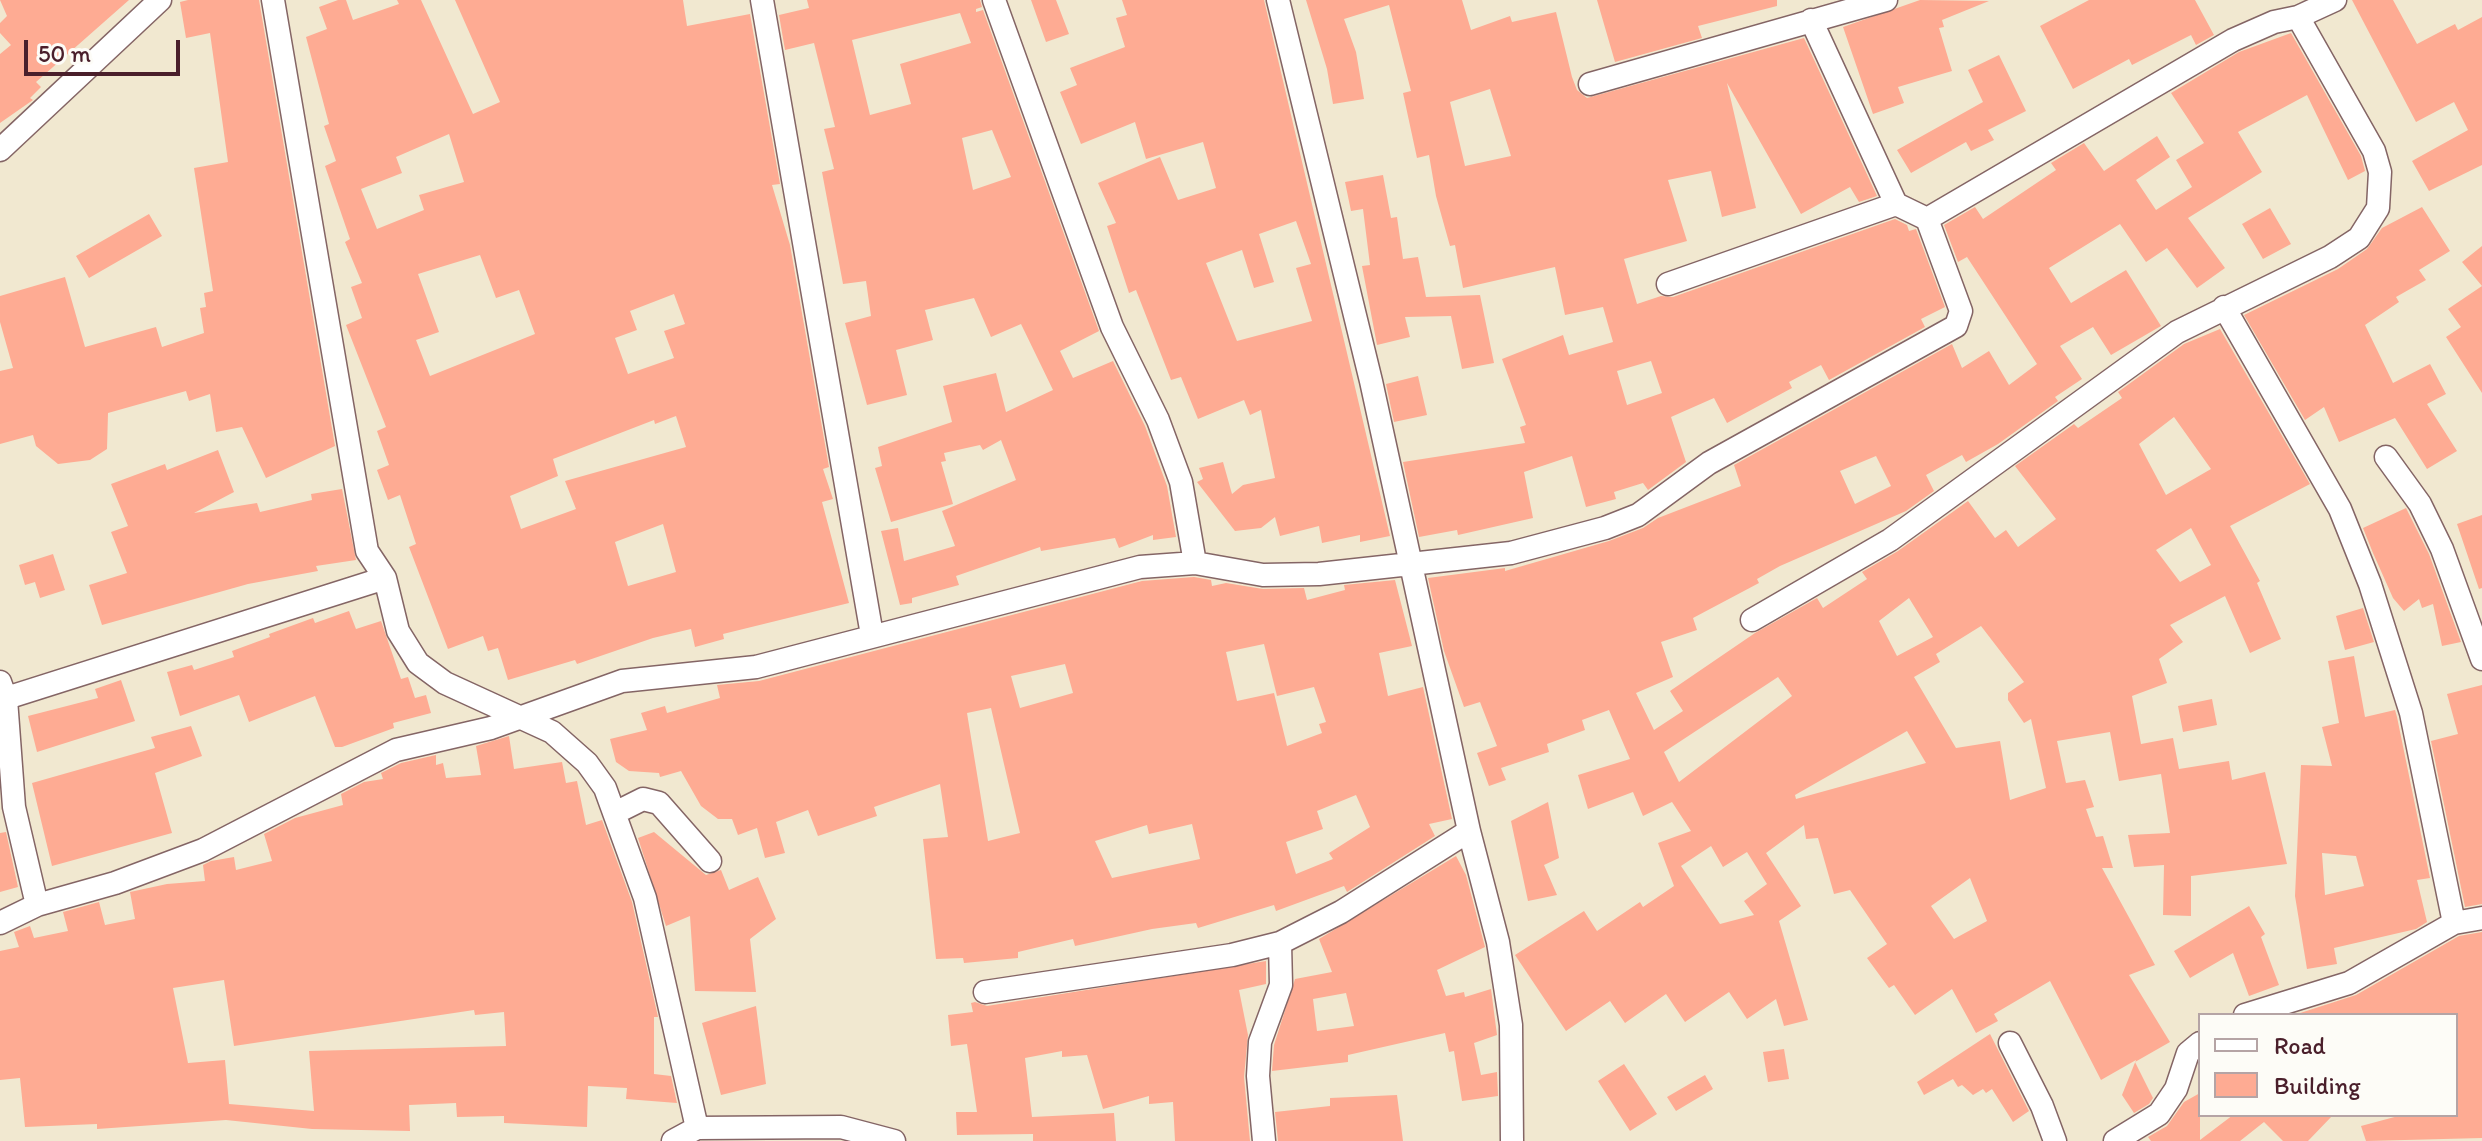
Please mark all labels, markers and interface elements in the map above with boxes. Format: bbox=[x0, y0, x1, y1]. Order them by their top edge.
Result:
scale bar bbox=[28, 24, 184, 74]
text: 50 m bbox=[38, 39, 91, 68]
legend bbox=[2198, 1013, 2458, 1117]
text: Road bbox=[2274, 1031, 2326, 1060]
text: Building bbox=[2274, 1071, 2361, 1100]

